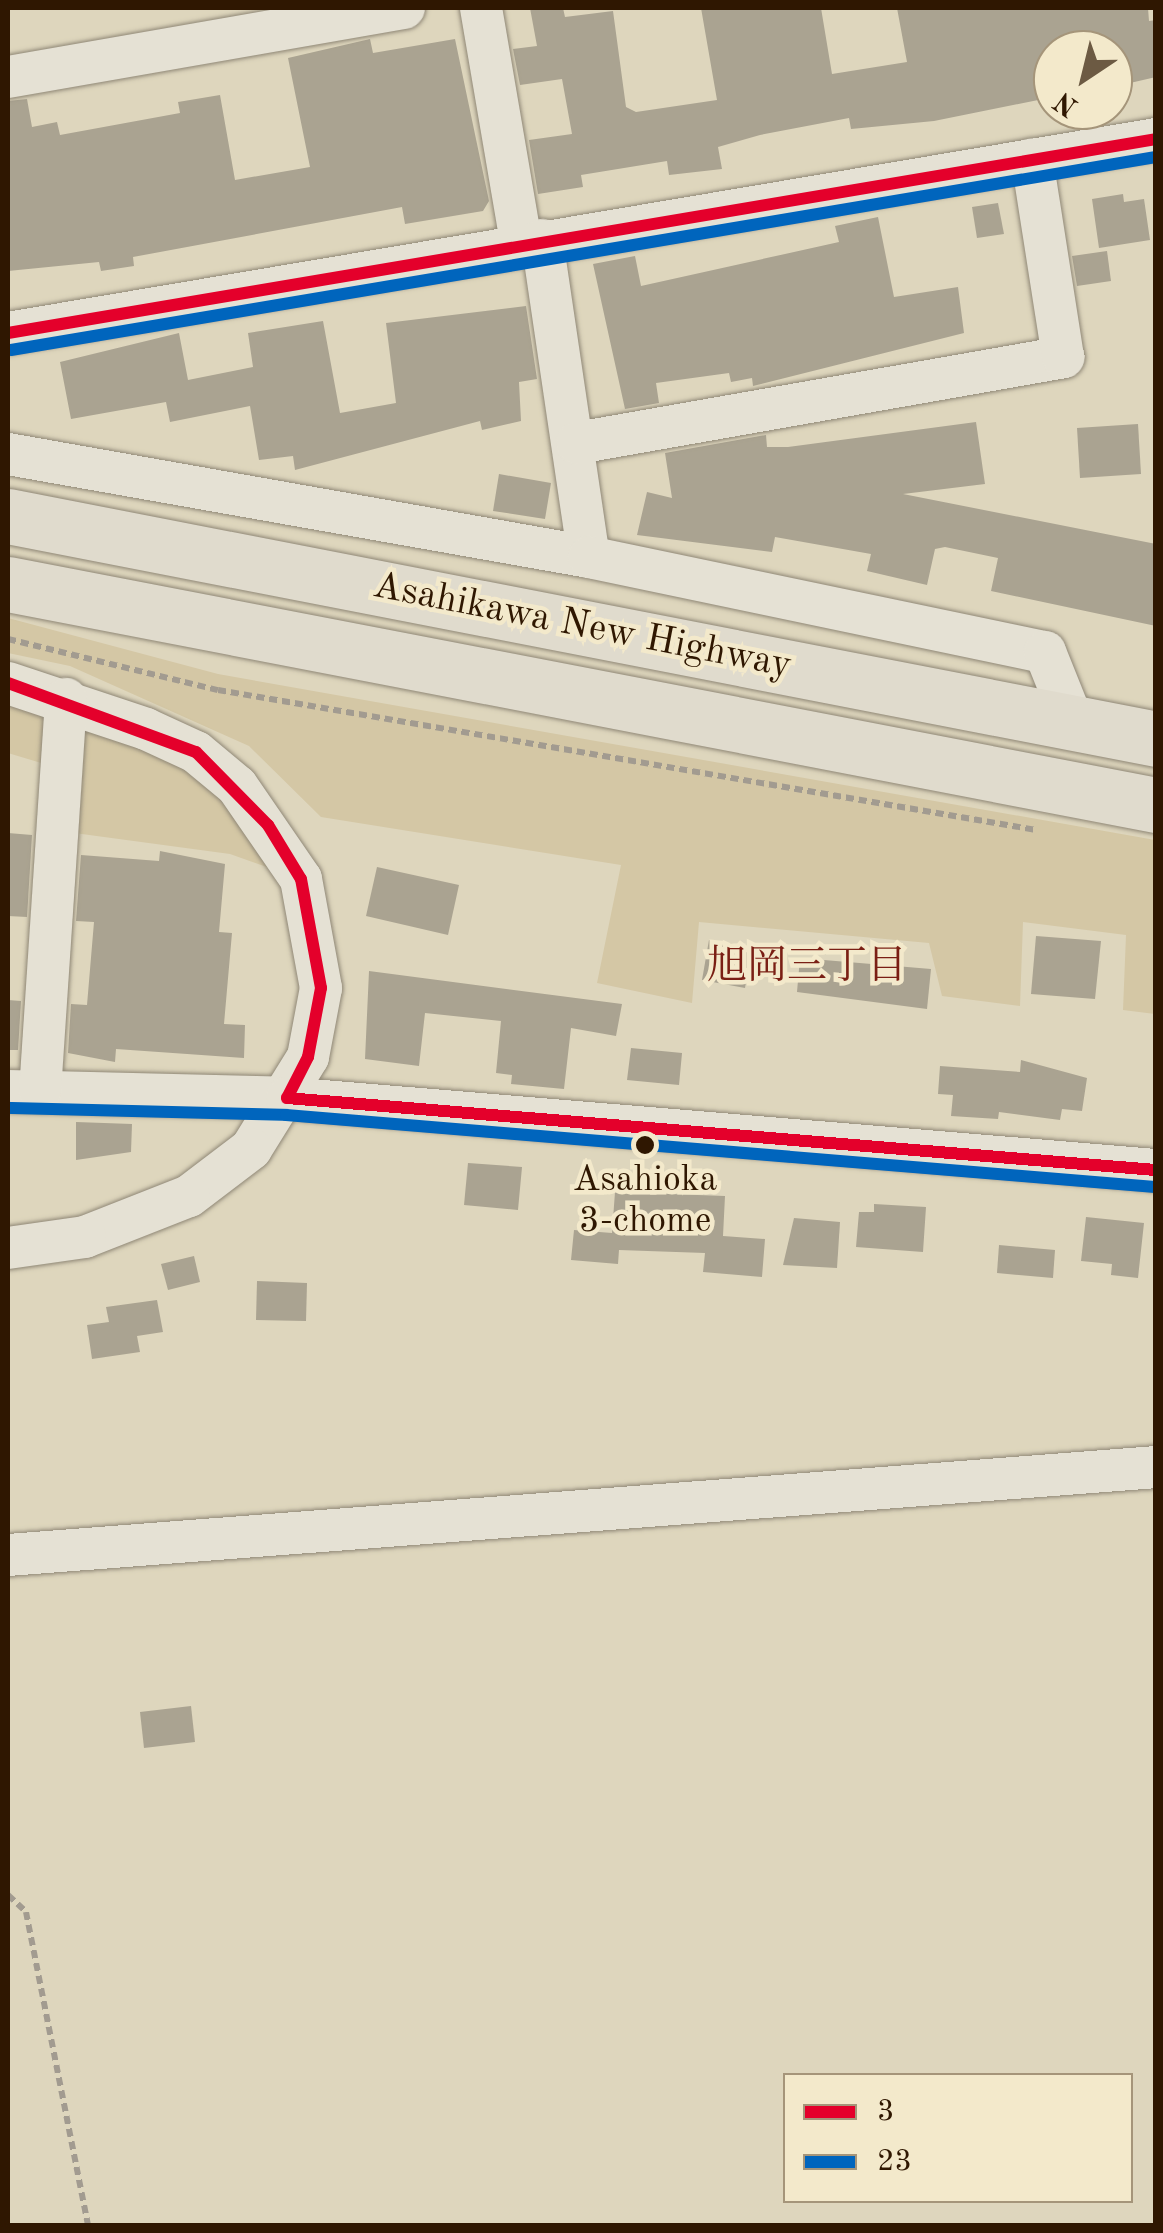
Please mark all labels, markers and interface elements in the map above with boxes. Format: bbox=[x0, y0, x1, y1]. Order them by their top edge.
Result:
north arrow bbox=[1033, 30, 1133, 130]
text: N bbox=[1050, 85, 1084, 121]
street label: Asahikawa New Highway bbox=[369, 564, 795, 690]
district label: 旭岡三丁目 bbox=[707, 944, 907, 992]
marker: Asahioka 3-chome bbox=[635, 1135, 655, 1155]
place label: Asahioka 3-chome bbox=[573, 1159, 717, 1244]
legend bbox=[783, 2073, 1133, 2203]
text: 3 bbox=[877, 2097, 894, 2127]
text: 23 bbox=[877, 2147, 912, 2177]

